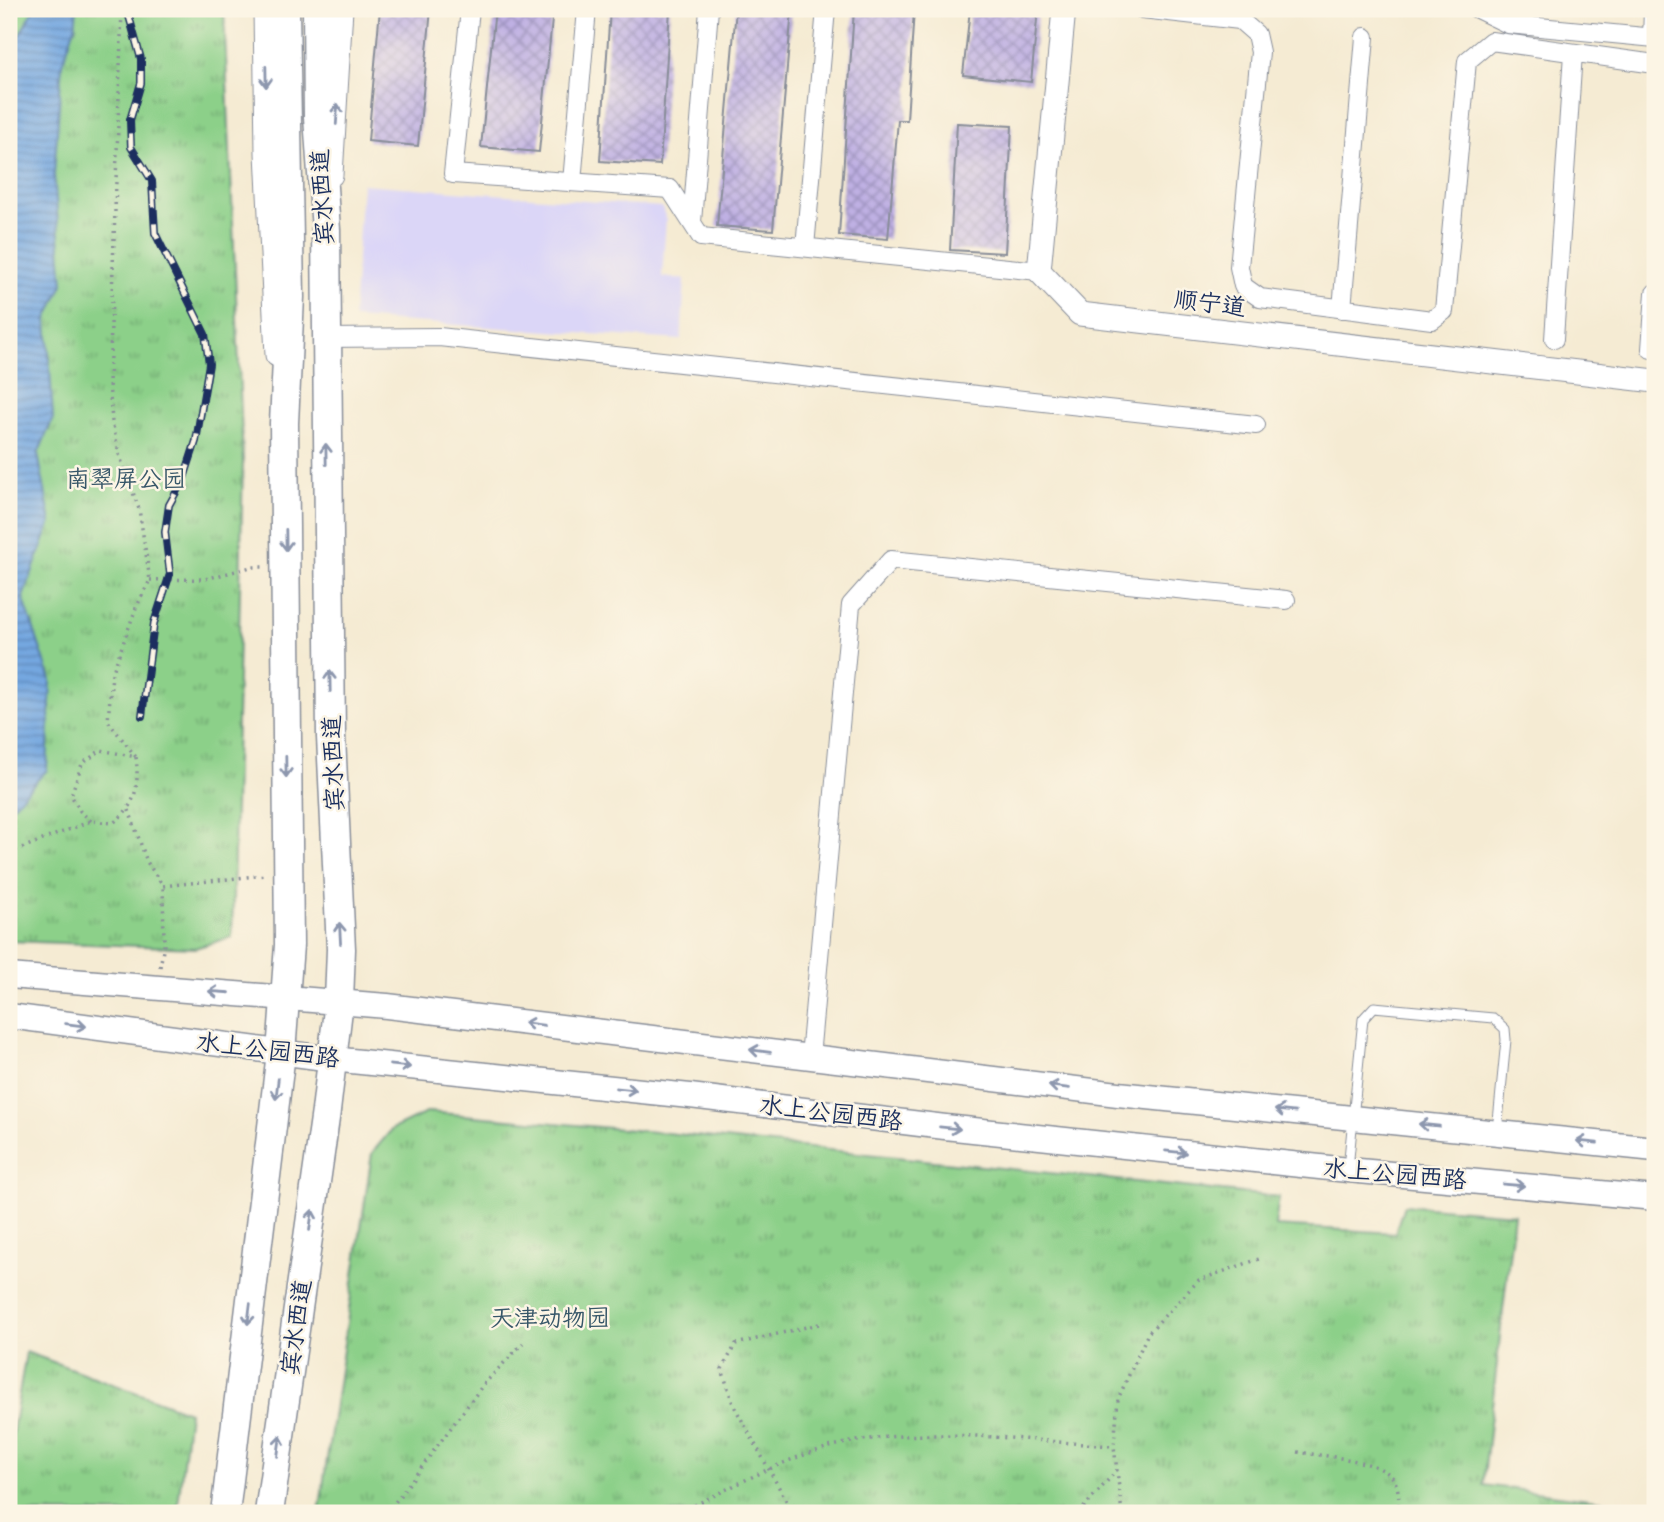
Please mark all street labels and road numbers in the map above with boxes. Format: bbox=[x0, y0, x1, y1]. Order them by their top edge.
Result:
street label: 宾水西道 bbox=[306, 148, 338, 246]
street label: 顺宁道 bbox=[1173, 285, 1247, 321]
street label: 宾水西道 bbox=[317, 715, 349, 811]
street label: 水上公园西路 bbox=[195, 1027, 341, 1073]
street label: 水上公园西路 bbox=[758, 1090, 904, 1136]
street label: 水上公园西路 bbox=[1322, 1154, 1468, 1194]
street label: 宾水西道 bbox=[275, 1278, 317, 1376]

